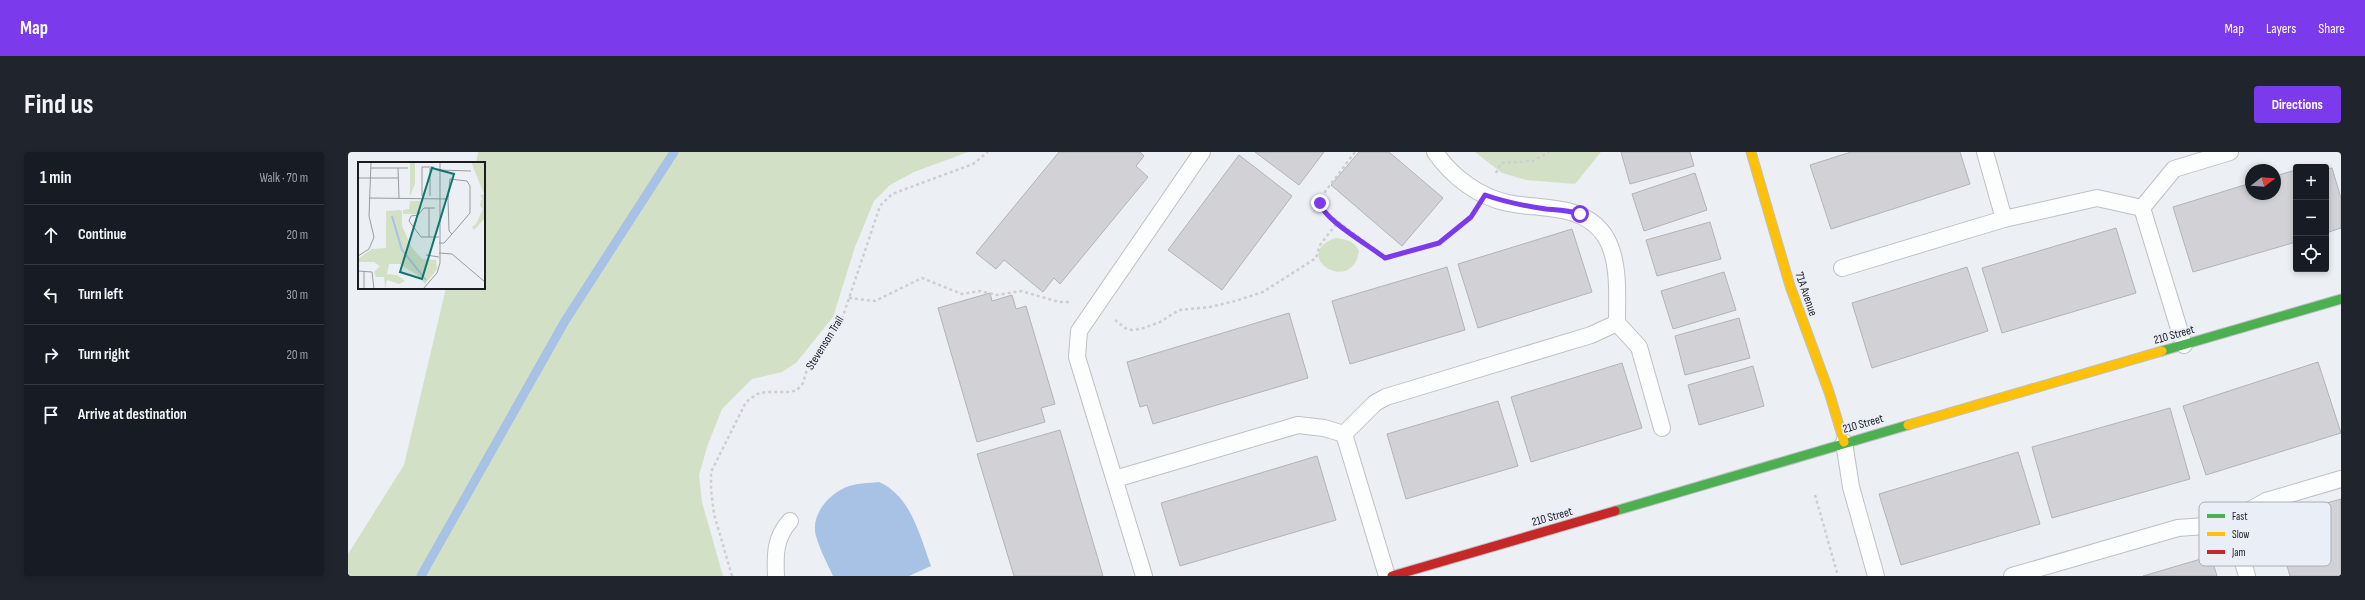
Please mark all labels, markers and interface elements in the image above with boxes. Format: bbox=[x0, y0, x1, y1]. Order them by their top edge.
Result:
text: Map bbox=[20, 17, 48, 40]
text: Map bbox=[2224, 20, 2244, 37]
text: Layers bbox=[2266, 20, 2296, 37]
text: Share bbox=[2318, 20, 2345, 37]
button: Directions bbox=[2254, 86, 2341, 123]
text: Find us bbox=[24, 88, 93, 121]
inset map bbox=[358, 162, 485, 289]
north arrow bbox=[2245, 164, 2281, 200]
map controls bbox=[2293, 164, 2329, 272]
button: + bbox=[2293, 164, 2329, 200]
text: 1 min bbox=[40, 168, 72, 188]
text: Walk · 70 m bbox=[259, 170, 308, 186]
route end bbox=[1311, 194, 1329, 212]
button: − bbox=[2293, 200, 2329, 236]
route start bbox=[1571, 205, 1589, 223]
icon: ahead bbox=[40, 224, 62, 246]
text: Continue bbox=[78, 225, 127, 244]
text: 20 m bbox=[286, 227, 308, 243]
button: locate bbox=[2293, 236, 2329, 272]
street label: 71A Avenue bbox=[1791, 270, 1821, 318]
icon: left bbox=[40, 284, 62, 306]
text: Turn left bbox=[78, 285, 123, 304]
text: 30 m bbox=[286, 287, 308, 303]
street label: Stevenson Trail bbox=[803, 313, 847, 373]
street label: 210 Street bbox=[2152, 322, 2196, 348]
icon: right bbox=[40, 344, 62, 366]
text: Turn right bbox=[78, 345, 130, 364]
text: 20 m bbox=[286, 347, 308, 363]
icon: arrive bbox=[40, 404, 62, 426]
text: Arrive at destination bbox=[78, 405, 187, 424]
street label: 210 Street bbox=[1841, 411, 1885, 437]
legend bbox=[2199, 502, 2331, 566]
street label: 210 Street bbox=[1530, 504, 1574, 530]
text: Fast bbox=[2232, 510, 2248, 523]
text: Slow bbox=[2232, 528, 2249, 541]
text: Jam bbox=[2231, 546, 2246, 559]

